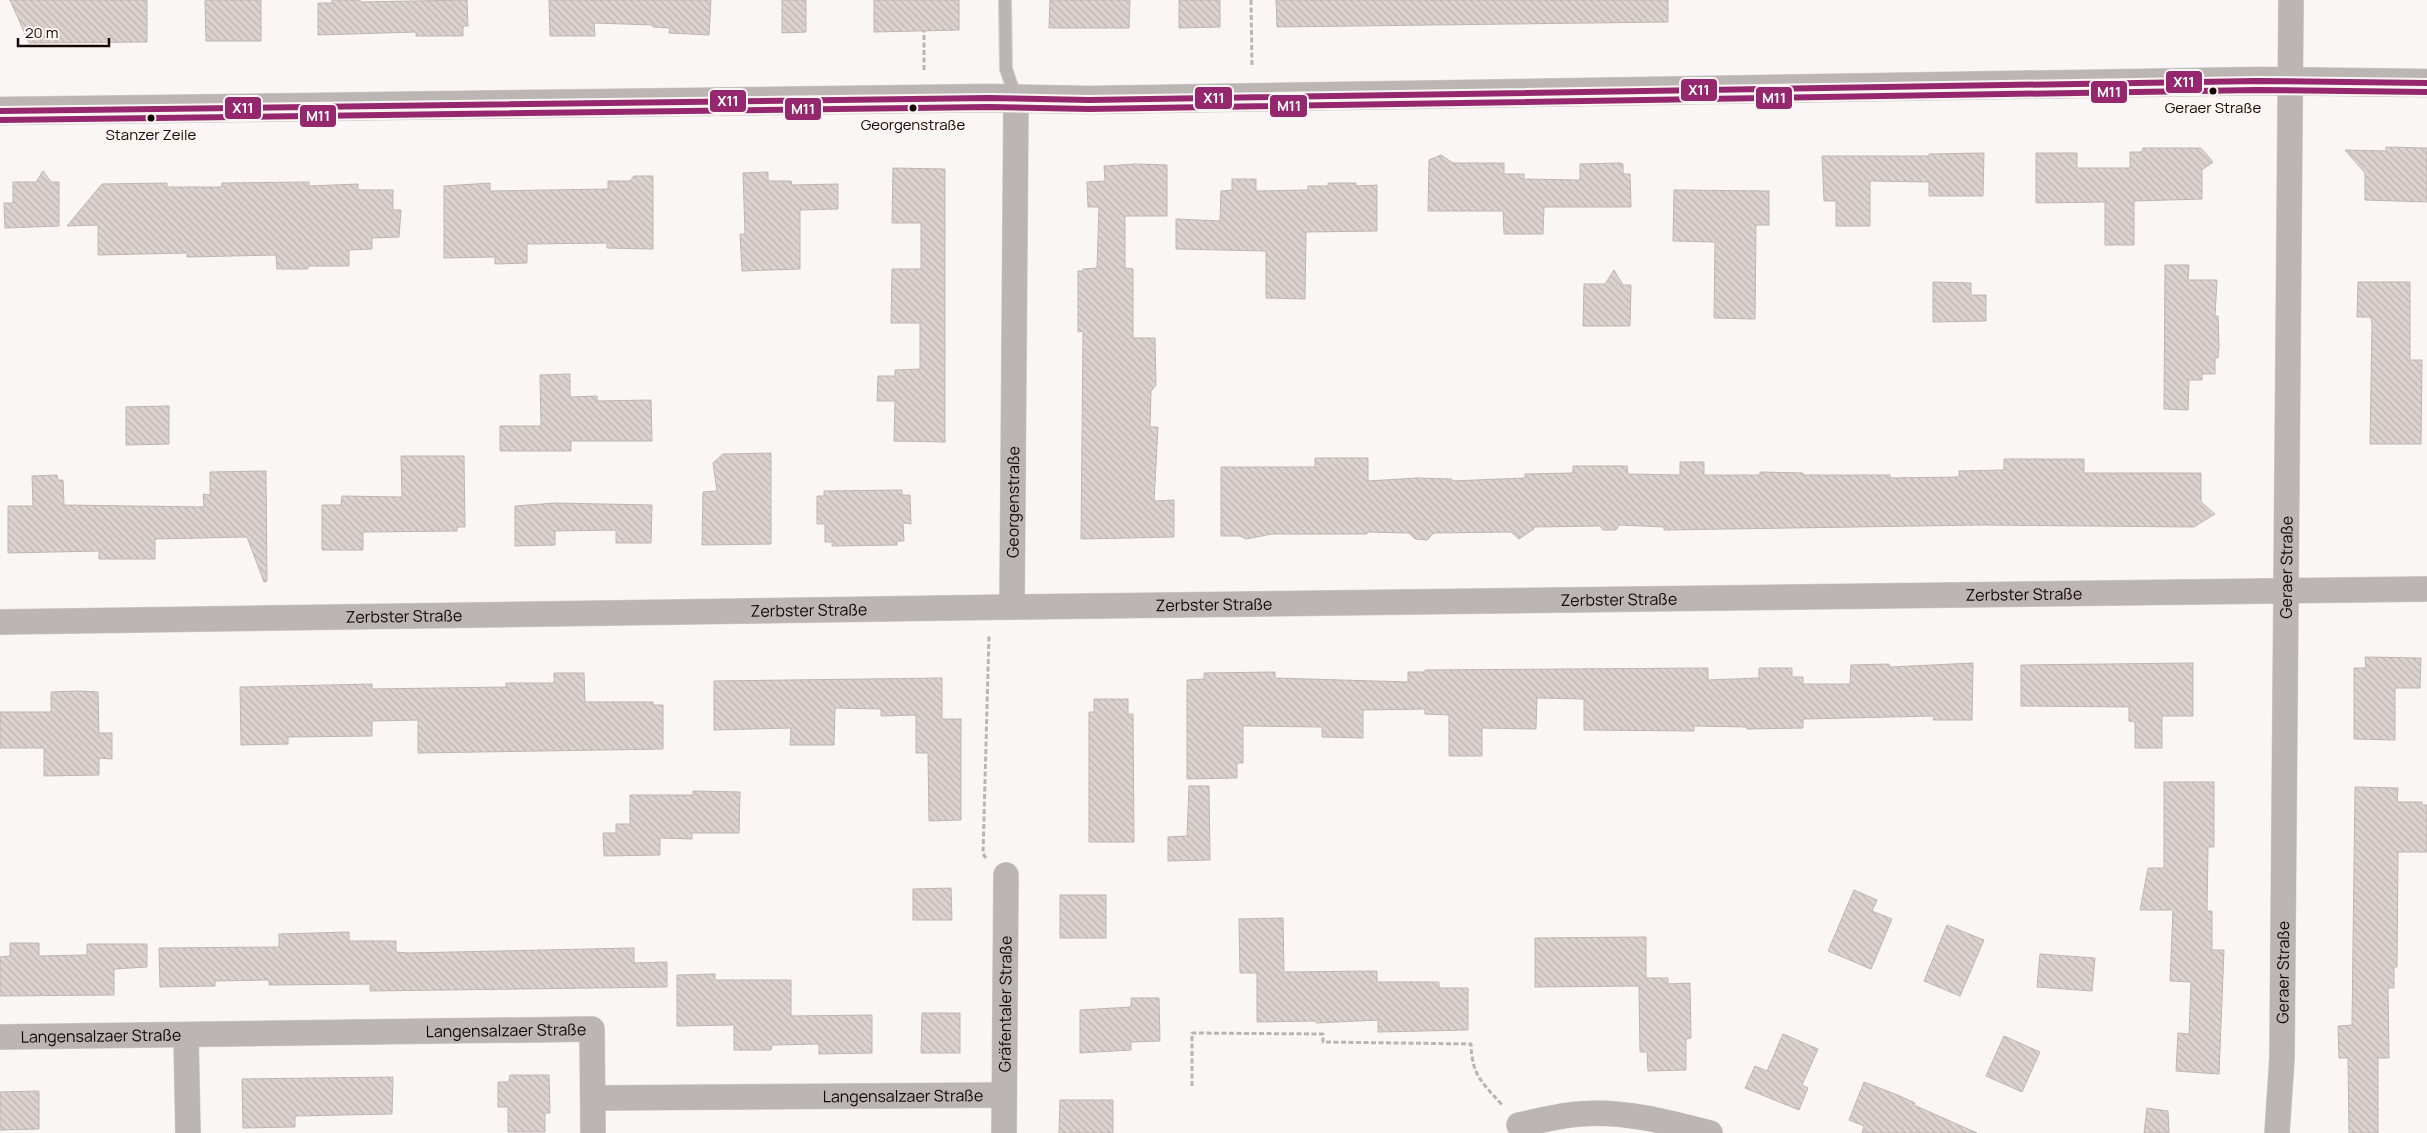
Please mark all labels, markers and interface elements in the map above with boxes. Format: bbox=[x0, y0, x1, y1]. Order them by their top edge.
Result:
scale bar bbox=[18, 15, 109, 47]
text: 20 m bbox=[25, 22, 58, 43]
line badge: X11 bbox=[2165, 70, 2203, 94]
text: X11 bbox=[2173, 72, 2195, 91]
line badge: X11 bbox=[1680, 78, 1718, 102]
text: X11 bbox=[1688, 80, 1710, 99]
line badge: M11 bbox=[2090, 80, 2128, 104]
text: M11 bbox=[2097, 82, 2121, 101]
line badge: X11 bbox=[1194, 86, 1233, 110]
line badge: M11 bbox=[1755, 86, 1793, 110]
marker: Geraer Straße bbox=[2208, 86, 2218, 96]
text: X11 bbox=[1203, 88, 1225, 107]
text: M11 bbox=[1762, 88, 1786, 107]
line badge: X11 bbox=[709, 89, 747, 113]
text: X11 bbox=[717, 91, 739, 110]
line badge: M11 bbox=[1269, 94, 1308, 118]
line badge: X11 bbox=[224, 96, 262, 120]
text: M11 bbox=[1277, 96, 1301, 115]
line badge: M11 bbox=[784, 97, 822, 121]
place label: Geraer Straße bbox=[2165, 97, 2261, 118]
text: X11 bbox=[232, 98, 254, 117]
text: M11 bbox=[791, 99, 815, 118]
marker: Georgenstraße bbox=[908, 103, 918, 113]
line badge: M11 bbox=[299, 104, 337, 128]
text: M11 bbox=[306, 106, 330, 125]
marker: Stanzer Zeile bbox=[146, 113, 156, 123]
place label: Georgenstraße bbox=[861, 114, 966, 135]
place label: Stanzer Zeile bbox=[106, 124, 197, 145]
street label: Georgenstraße bbox=[1001, 446, 1024, 558]
street label: Geraer Straße bbox=[2275, 516, 2298, 619]
street label: Zerbster Straße bbox=[1965, 582, 2082, 606]
street label: Zerbster Straße bbox=[1560, 588, 1677, 611]
street label: Zerbster Straße bbox=[1155, 593, 1272, 616]
street label: Zerbster Straße bbox=[750, 598, 867, 622]
street label: Zerbster Straße bbox=[345, 604, 463, 628]
street label: Geraer Straße bbox=[2271, 921, 2294, 1024]
street label: Gräfentaler Straße bbox=[993, 936, 1017, 1072]
street label: Langensalzaer Straße bbox=[426, 1018, 586, 1042]
street label: Langensalzaer Straße bbox=[21, 1024, 181, 1048]
street label: Langensalzaer Straße bbox=[823, 1084, 983, 1107]

